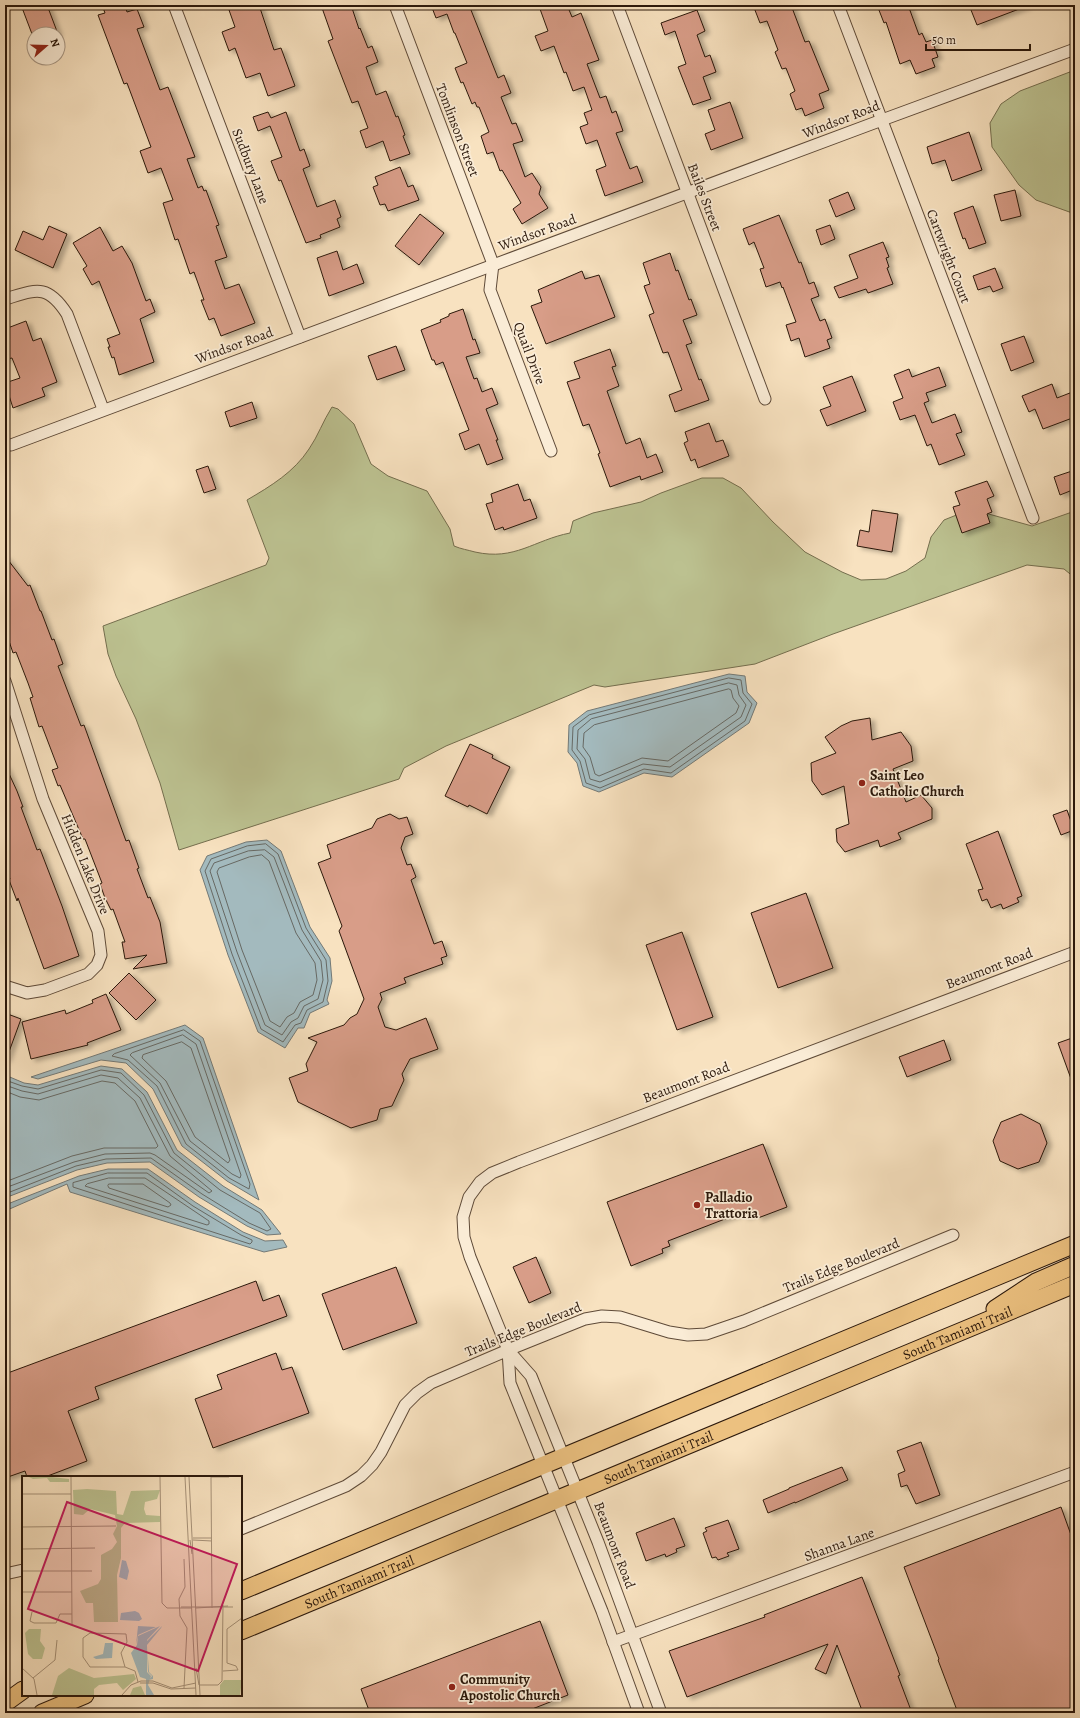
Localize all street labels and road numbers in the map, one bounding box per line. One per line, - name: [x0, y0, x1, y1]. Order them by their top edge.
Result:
- street label: Tomlinson Street: [431, 81, 484, 180]
- street label: Windsor Road: [799, 96, 883, 143]
- street label: Sudbury Lane: [227, 126, 274, 207]
- street label: Bailes Street: [683, 160, 726, 234]
- street label: Cartwright Court: [922, 206, 975, 306]
- street label: Windsor Road: [495, 209, 579, 256]
- street label: Quail Drive: [509, 319, 550, 387]
- street label: Windsor Road: [192, 322, 276, 369]
- street label: Hidden Lake Drive: [57, 811, 114, 917]
- street label: Beaumont Road: [943, 943, 1036, 994]
- street label: Beaumont Road: [640, 1057, 733, 1108]
- street label: Trails Edge Boulevard: [780, 1233, 903, 1297]
- street label: Trails Edge Boulevard: [462, 1297, 585, 1361]
- street label: South Tamiami Trail: [900, 1302, 1016, 1365]
- street label: South Tamiami Trail: [601, 1426, 717, 1489]
- street label: Beaumont Road: [589, 1499, 640, 1592]
- street label: Shanna Lane: [801, 1523, 877, 1566]
- street label: South Tamiami Trail: [302, 1551, 418, 1614]

